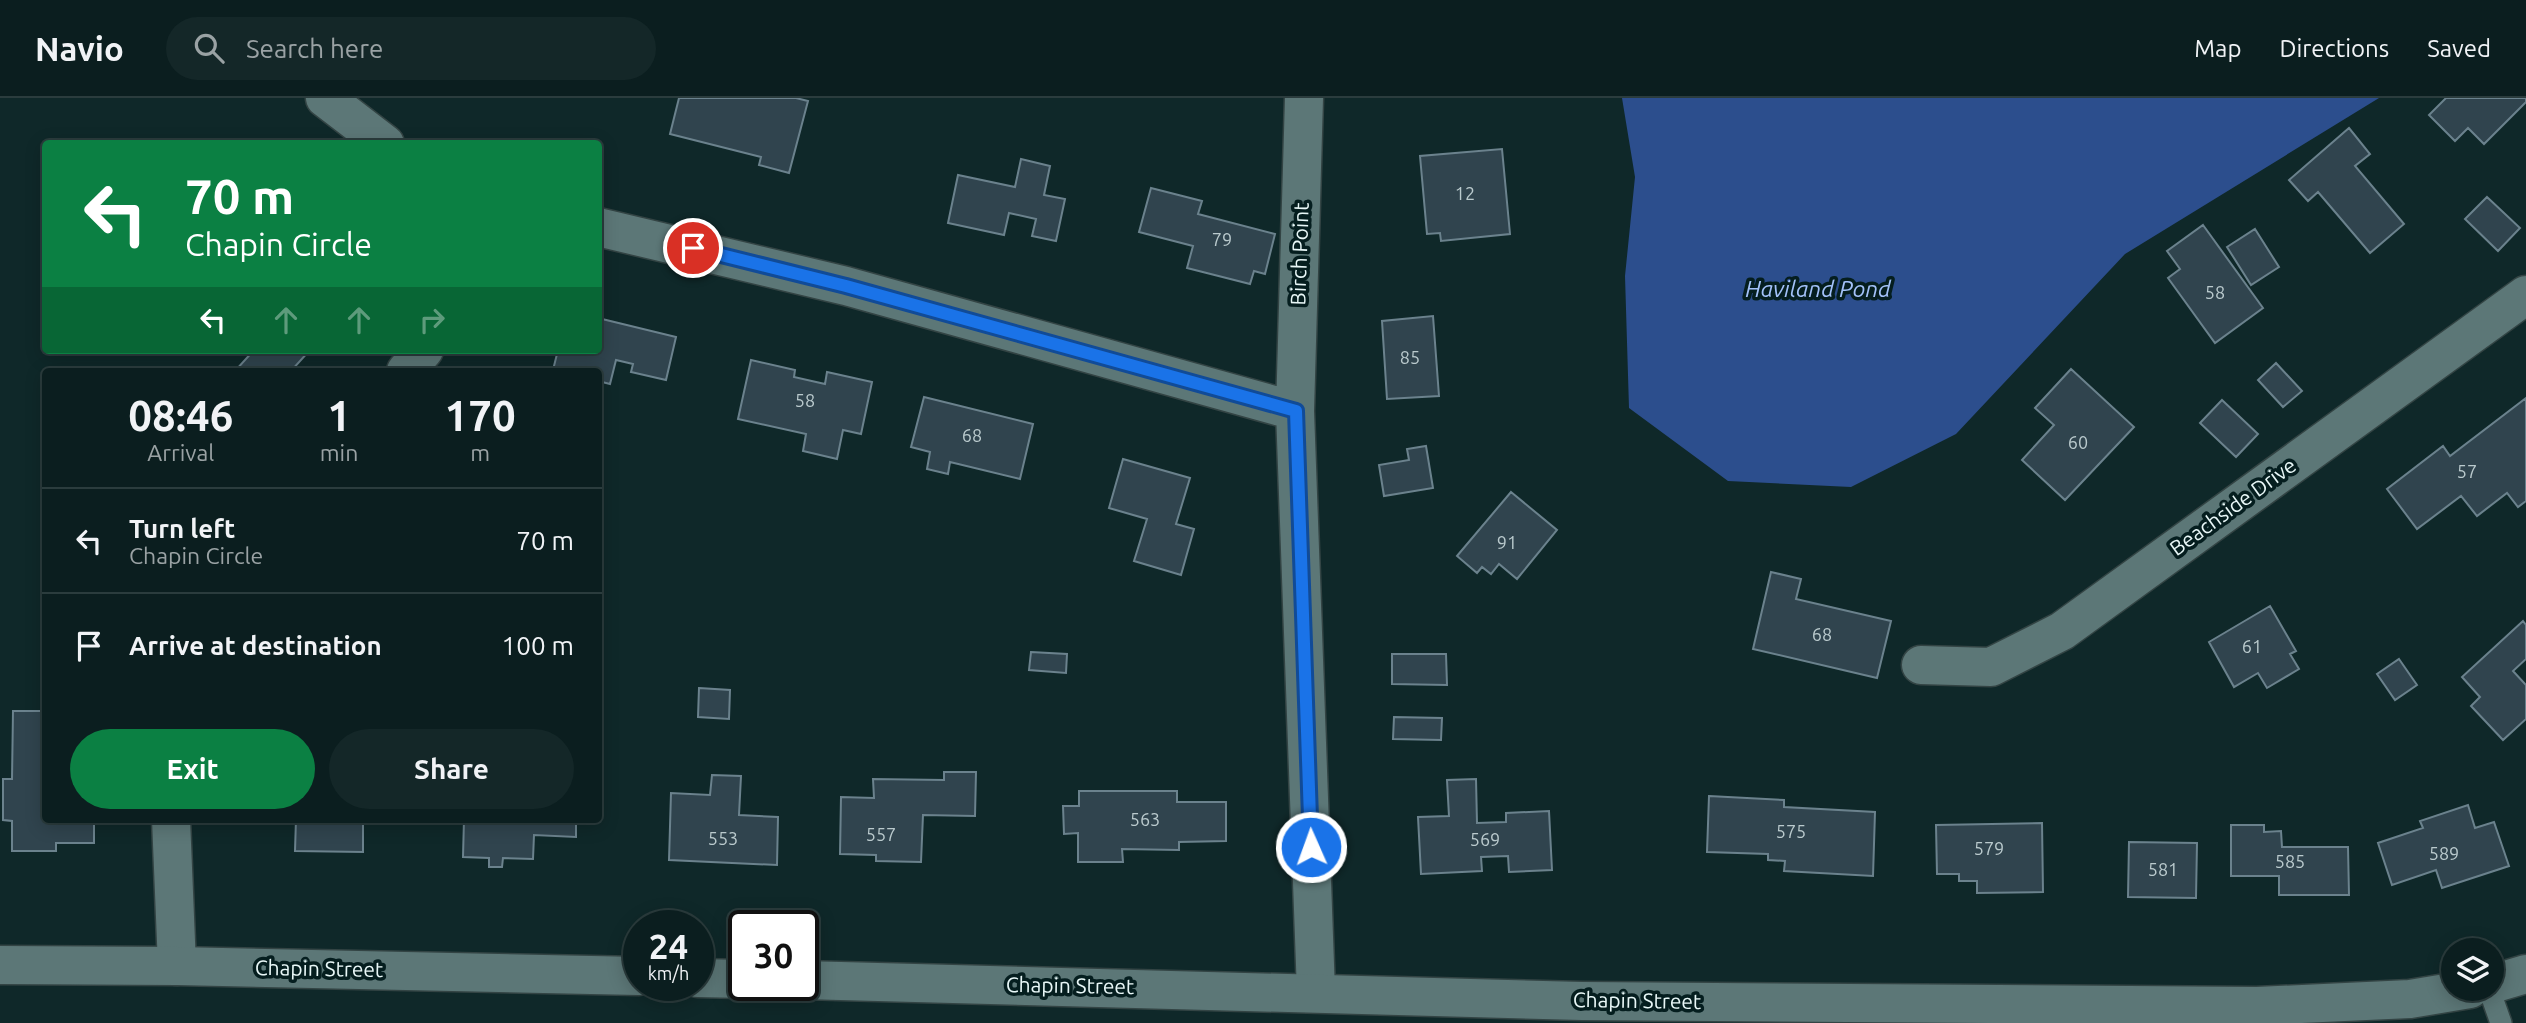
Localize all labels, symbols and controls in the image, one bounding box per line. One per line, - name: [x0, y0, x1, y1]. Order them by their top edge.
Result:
- search box: [166, 17, 656, 80]
- icon: search: [190, 29, 228, 67]
- text: Navio: [35, 30, 124, 67]
- text: Search here: [246, 34, 383, 63]
- text: Map: [2194, 35, 2241, 62]
- text: Directions: [2279, 35, 2389, 62]
- text: Saved: [2427, 35, 2491, 62]
- icon: left: [70, 168, 161, 259]
- text: 70 m: [185, 168, 294, 223]
- house number: 12: [1455, 183, 1475, 203]
- street label: Birch Point: [1285, 202, 1313, 306]
- pin: [663, 218, 723, 278]
- text: Chapin Circle: [185, 226, 372, 262]
- icon: arrive: [674, 229, 712, 267]
- house number: 79: [1212, 229, 1232, 249]
- water label: Haviland Pond: [1745, 276, 1892, 301]
- house number: 58: [2205, 282, 2225, 302]
- icon: left: [194, 301, 232, 339]
- icon: ahead: [267, 301, 305, 339]
- icon: ahead: [340, 301, 378, 339]
- icon: right: [413, 301, 451, 339]
- house number: 85: [1400, 347, 1420, 367]
- house number: 58: [795, 390, 815, 410]
- text: 08:46: [128, 392, 233, 439]
- text: 1: [327, 392, 351, 439]
- text: 170: [445, 392, 516, 439]
- house number: 68: [962, 425, 982, 445]
- house number: 60: [2068, 432, 2088, 452]
- text: Arrival: [147, 440, 214, 465]
- text: min: [320, 440, 358, 465]
- text: m: [470, 440, 490, 465]
- street label: Beachside Drive: [2165, 452, 2300, 560]
- house number: 57: [2457, 461, 2477, 481]
- text: Turn left: [129, 514, 235, 543]
- icon: left: [70, 522, 108, 560]
- text: 70 m: [516, 526, 574, 555]
- house number: 91: [1497, 532, 1517, 552]
- text: Chapin Circle: [129, 543, 263, 568]
- house number: 68: [1812, 624, 1832, 644]
- icon: arrive: [70, 627, 108, 665]
- text: Arrive at destination: [129, 631, 382, 660]
- text: 100 m: [502, 631, 574, 660]
- house number: 61: [2242, 636, 2262, 656]
- button: Exit: [70, 729, 315, 809]
- button: Share: [329, 729, 574, 809]
- house number: 563: [1130, 809, 1160, 829]
- position arrow: [1274, 810, 1348, 884]
- house number: 575: [1776, 821, 1806, 841]
- house number: 557: [866, 824, 896, 844]
- house number: 553: [708, 828, 738, 848]
- house number: 569: [1470, 829, 1500, 849]
- house number: 579: [1974, 838, 2004, 858]
- house number: 589: [2429, 843, 2459, 863]
- house number: 585: [2275, 851, 2305, 871]
- house number: 581: [2148, 859, 2178, 879]
- speed limit sign: 30: [728, 910, 819, 1001]
- text: 24: [649, 926, 688, 966]
- map controls: [2441, 938, 2504, 1001]
- button: layers: [2441, 938, 2504, 1001]
- street label: Chapin Street: [255, 955, 383, 981]
- text: km/h: [648, 963, 689, 983]
- street label: Chapin Street: [1006, 972, 1134, 998]
- street label: Chapin Street: [1573, 987, 1701, 1013]

